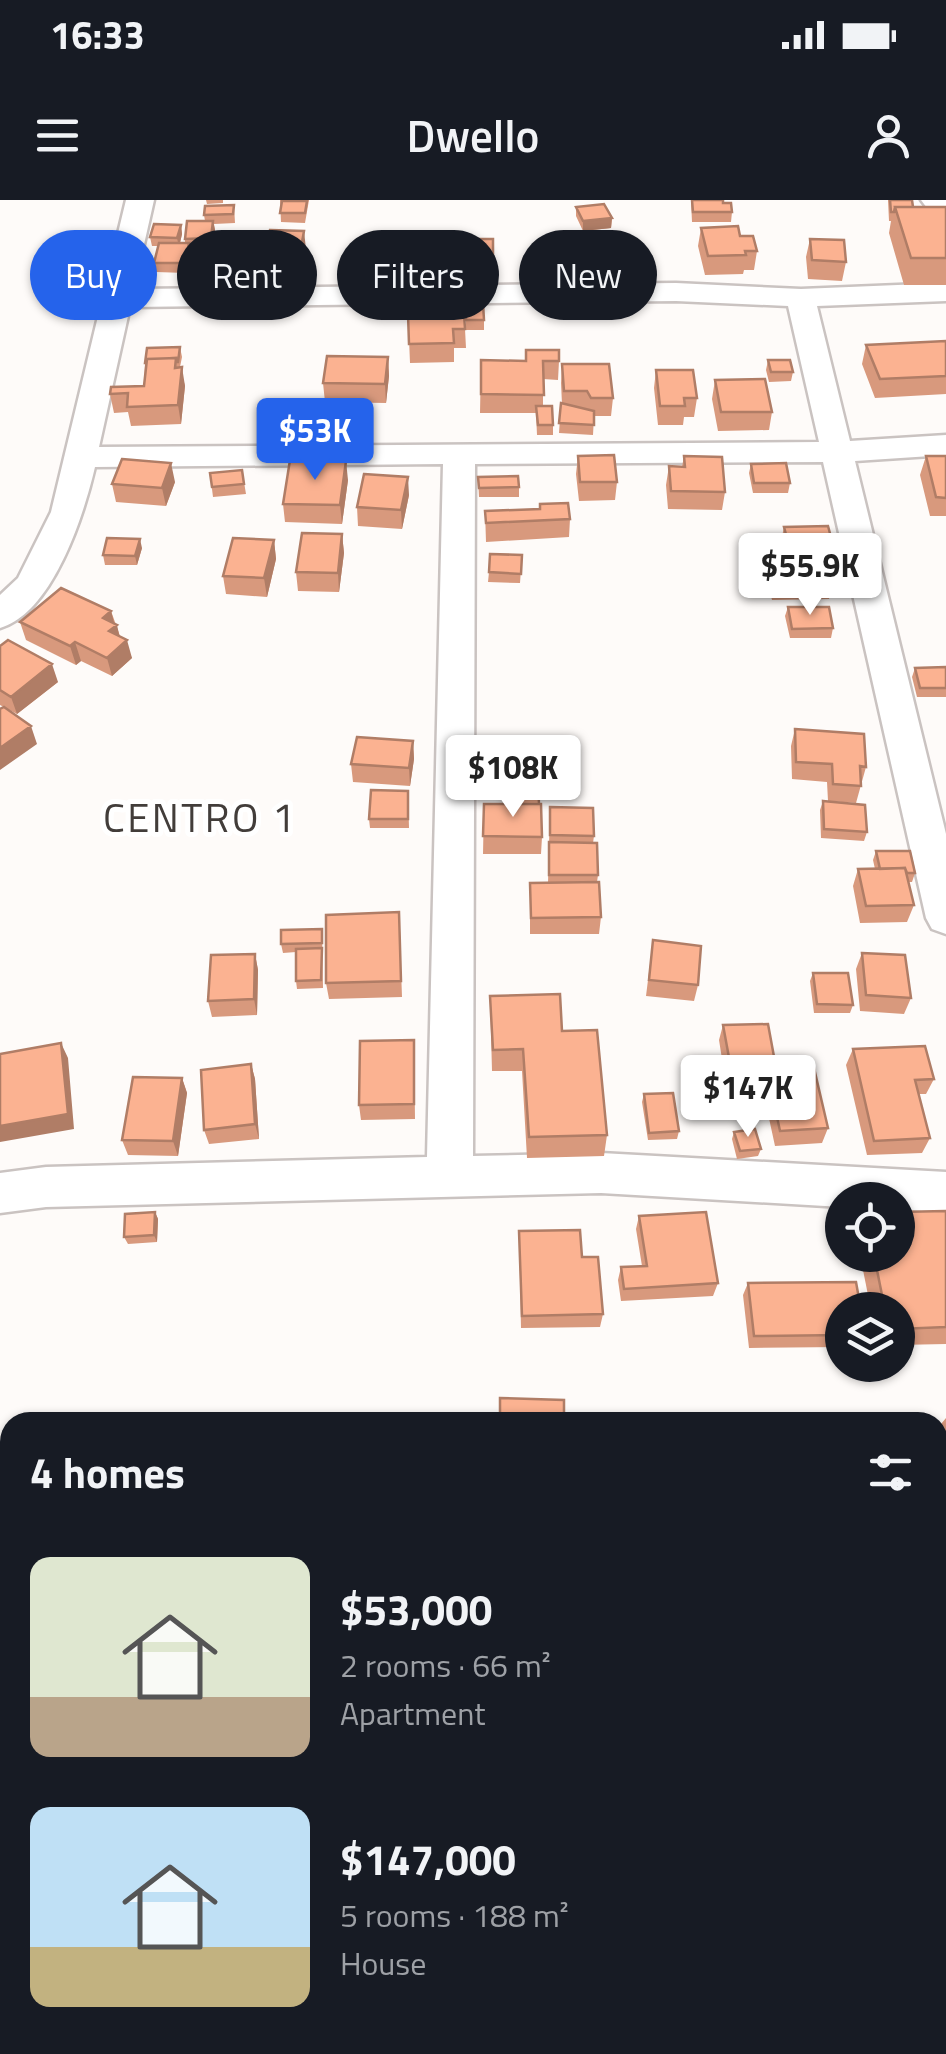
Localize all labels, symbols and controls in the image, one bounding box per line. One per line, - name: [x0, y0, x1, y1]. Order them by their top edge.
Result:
- text: 16:33: [50, 6, 145, 64]
- text: Dwello: [407, 101, 539, 169]
- icon: menu: [30, 108, 85, 163]
- icon: person: [861, 108, 916, 163]
- chip: Buy: [30, 230, 157, 320]
- chip: Rent: [177, 230, 317, 320]
- chip: Filters: [337, 230, 499, 320]
- chip: New: [519, 230, 657, 320]
- pin: $53K: [256, 398, 374, 483]
- text: $53K: [279, 406, 351, 454]
- pin: $55.9K: [729, 533, 891, 618]
- text: $55.9K: [761, 541, 859, 589]
- pin: $108K: [443, 735, 583, 820]
- text: $108K: [468, 743, 558, 791]
- district label: CENTRO 1: [103, 787, 297, 848]
- pin: $147K: [678, 1055, 818, 1140]
- text: $147K: [703, 1063, 793, 1111]
- map controls: [825, 1182, 915, 1382]
- button: locate: [825, 1182, 915, 1272]
- button: layers: [825, 1292, 915, 1382]
- text: 4 homes: [30, 1440, 185, 1504]
- icon: filters: [863, 1445, 918, 1500]
- text: $53,000: [340, 1577, 492, 1641]
- icon: home: [110, 1597, 230, 1717]
- text: 2 rooms · 66 m²: [340, 1641, 551, 1689]
- text: Apartment: [340, 1689, 486, 1737]
- text: $147,000: [340, 1827, 516, 1891]
- icon: home: [110, 1847, 230, 1967]
- text: 5 rooms · 188 m²: [340, 1891, 569, 1939]
- text: House: [340, 1939, 426, 1987]

